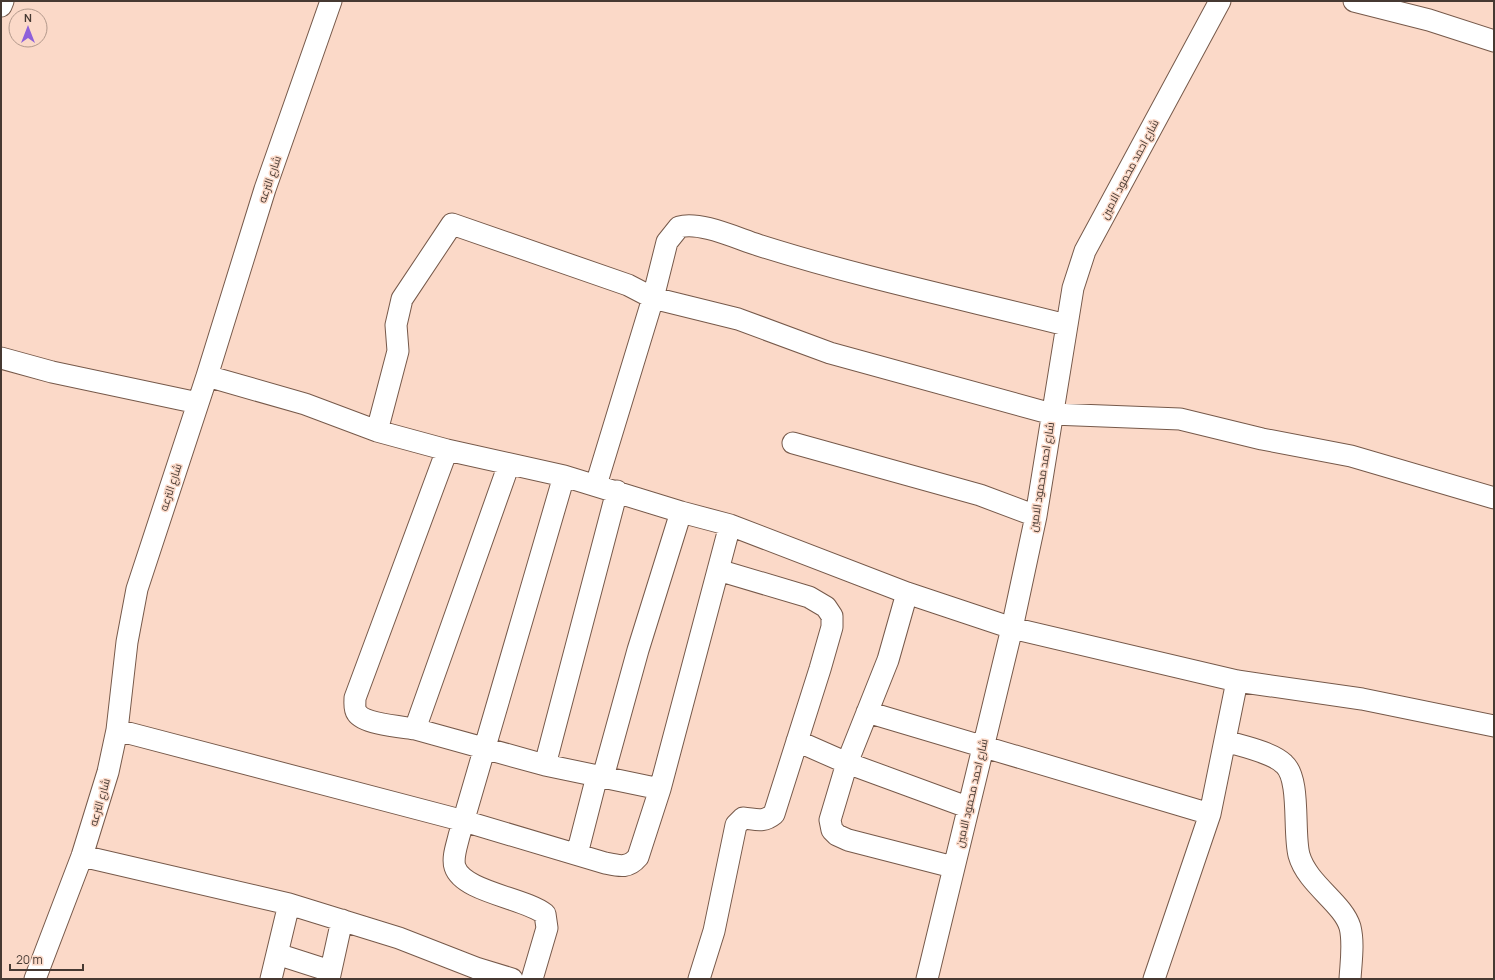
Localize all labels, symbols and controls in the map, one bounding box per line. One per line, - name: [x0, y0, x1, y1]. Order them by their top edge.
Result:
- north arrow: [8, 8, 48, 48]
- text: N: [24, 10, 32, 25]
- street label: شارع احمد محمود الامين: [1096, 116, 1163, 222]
- street label: شارع الترعه: [254, 153, 285, 205]
- street label: شارع احمد محمود الامين: [1025, 421, 1058, 533]
- street label: شارع الترعه: [155, 461, 186, 513]
- street label: شارع احمد محمود الامين: [951, 737, 992, 849]
- street label: شارع الترعه: [85, 776, 114, 828]
- scale bar: [10, 946, 83, 972]
- text: 20 m: [16, 951, 43, 968]

